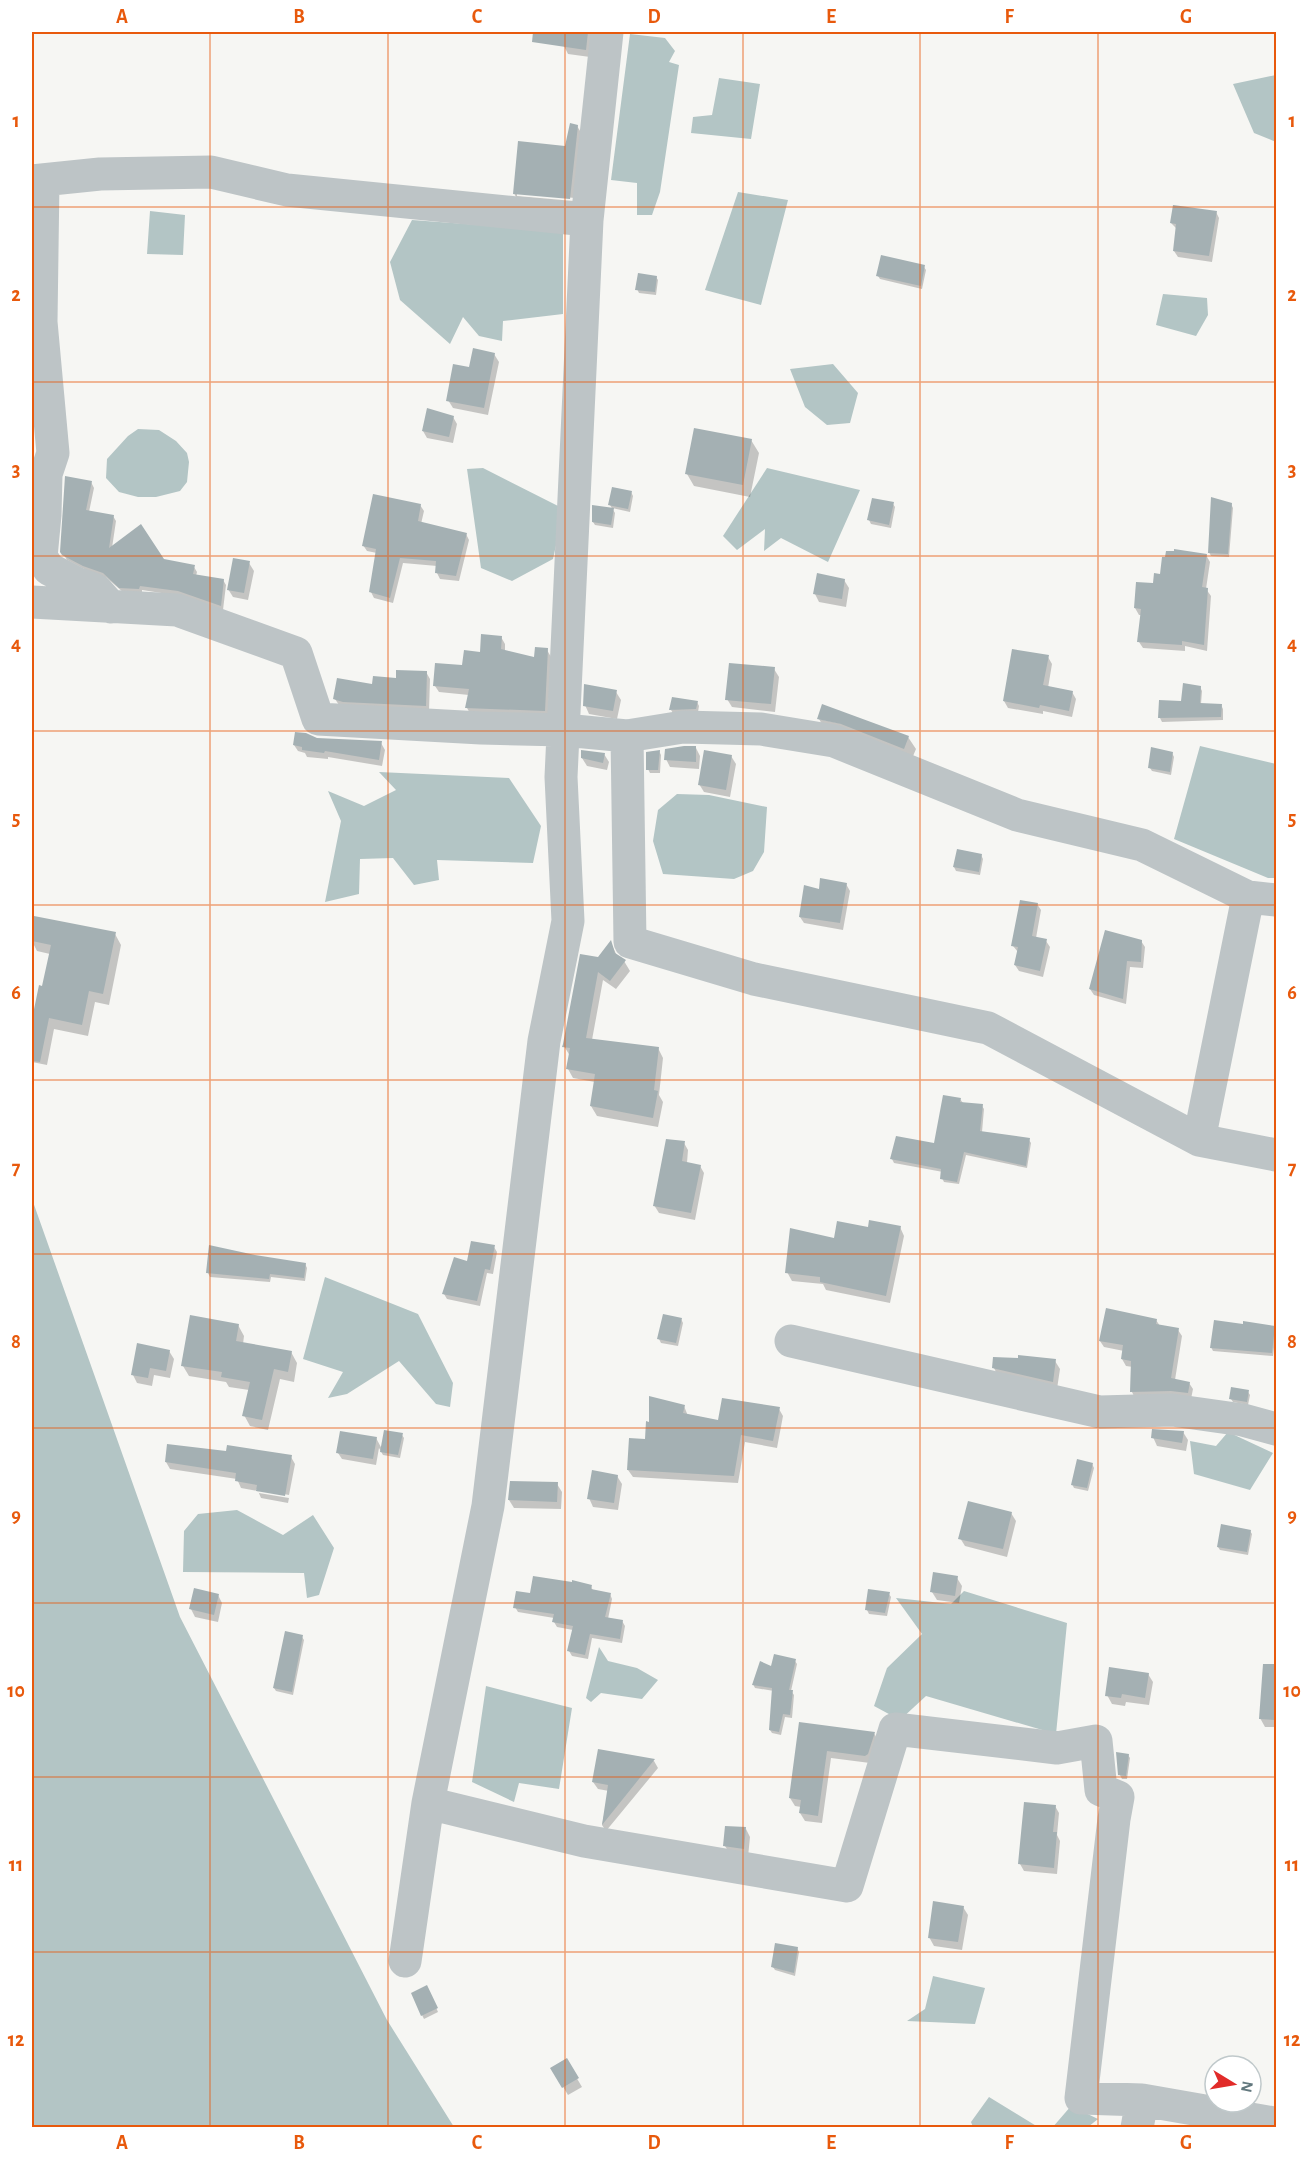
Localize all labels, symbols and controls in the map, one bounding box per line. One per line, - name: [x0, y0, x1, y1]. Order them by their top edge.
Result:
- text: A: [116, 7, 128, 27]
- text: B: [293, 7, 305, 27]
- text: C: [472, 7, 483, 27]
- text: D: [647, 7, 661, 27]
- text: E: [826, 7, 836, 27]
- text: F: [1004, 7, 1014, 27]
- text: G: [1180, 7, 1192, 27]
- text: 1: [12, 111, 20, 131]
- text: 1: [1288, 111, 1296, 131]
- text: 2: [11, 285, 21, 305]
- text: 2: [1287, 285, 1297, 305]
- text: 3: [12, 460, 20, 480]
- text: 3: [1288, 460, 1296, 480]
- text: 4: [11, 634, 21, 654]
- text: 4: [1287, 634, 1297, 654]
- text: 5: [12, 809, 20, 829]
- text: 5: [1288, 809, 1296, 829]
- text: 6: [11, 983, 21, 1003]
- text: 6: [1287, 983, 1297, 1003]
- text: 7: [12, 1158, 21, 1178]
- text: 7: [1288, 1158, 1297, 1178]
- text: 8: [11, 1332, 21, 1352]
- text: 8: [1287, 1332, 1297, 1352]
- text: 9: [11, 1506, 21, 1526]
- text: 9: [1287, 1506, 1297, 1526]
- text: 10: [7, 1681, 25, 1701]
- text: 10: [1283, 1681, 1301, 1701]
- text: 11: [9, 1855, 23, 1875]
- text: 11: [1285, 1855, 1299, 1875]
- text: 12: [8, 2030, 24, 2050]
- text: 12: [1284, 2030, 1300, 2050]
- north arrow: [1203, 2054, 1263, 2114]
- text: N: [1238, 2080, 1256, 2094]
- text: A: [116, 2133, 128, 2153]
- text: B: [293, 2133, 305, 2153]
- text: C: [472, 2133, 483, 2153]
- text: D: [647, 2133, 661, 2153]
- text: E: [826, 2133, 836, 2153]
- text: F: [1004, 2133, 1014, 2153]
- text: G: [1180, 2133, 1192, 2153]

